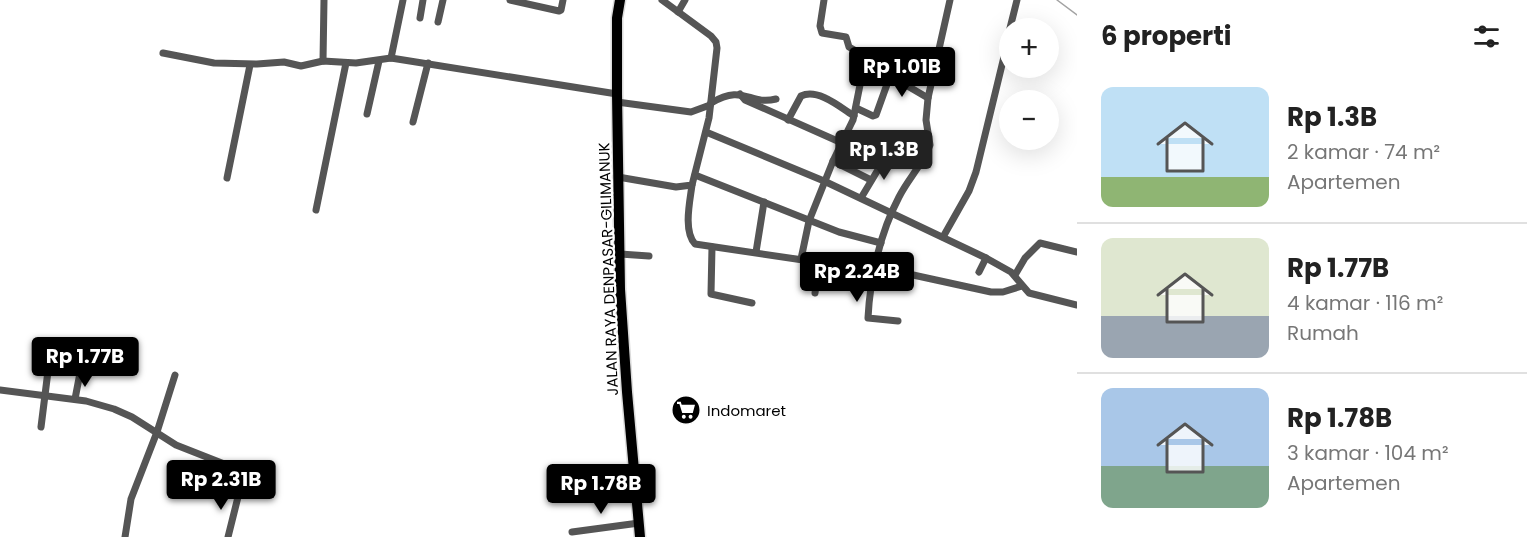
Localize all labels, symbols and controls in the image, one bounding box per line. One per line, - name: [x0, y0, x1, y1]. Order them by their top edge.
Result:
- map controls: [999, 18, 1059, 150]
- button: +: [999, 18, 1059, 78]
- text: 6 properti: [1101, 18, 1231, 54]
- icon: filters: [1470, 20, 1503, 53]
- pin: Rp 1.01B: [840, 47, 964, 98]
- text: Rp 1.01B: [863, 52, 941, 80]
- button: −: [999, 90, 1059, 150]
- text: Rp 1.3B: [1287, 99, 1377, 135]
- icon: home: [1149, 111, 1221, 183]
- pin: Rp 1.3B: [829, 130, 939, 181]
- text: Rp 1.3B: [849, 135, 919, 163]
- text: 2 kamar · 74 m²: [1287, 138, 1440, 166]
- street label: JALAN RAYA DENPASAR-GILIMANUK: [593, 142, 623, 396]
- text: Apartemen: [1287, 168, 1400, 196]
- text: Rp 1.77B: [1287, 250, 1389, 286]
- pin: Rp 2.24B: [795, 252, 919, 303]
- text: Rp 2.24B: [814, 257, 900, 285]
- icon: home: [1149, 262, 1221, 334]
- text: 4 kamar · 116 m²: [1287, 289, 1443, 317]
- text: Rumah: [1287, 319, 1359, 347]
- pin: Rp 1.77B: [23, 337, 147, 388]
- text: Rp 1.77B: [46, 342, 124, 370]
- supermarket icon: Indomaret: [670, 394, 702, 426]
- place label: Indomaret: [707, 400, 786, 421]
- text: Rp 1.78B: [1287, 400, 1392, 436]
- icon: home: [1149, 412, 1221, 484]
- text: 3 kamar · 104 m²: [1287, 439, 1449, 467]
- pin: Rp 2.31B: [159, 460, 283, 511]
- pin: Rp 1.78B: [539, 464, 663, 515]
- text: Rp 2.31B: [181, 465, 261, 493]
- text: Rp 1.78B: [561, 469, 641, 497]
- text: Apartemen: [1287, 469, 1400, 497]

